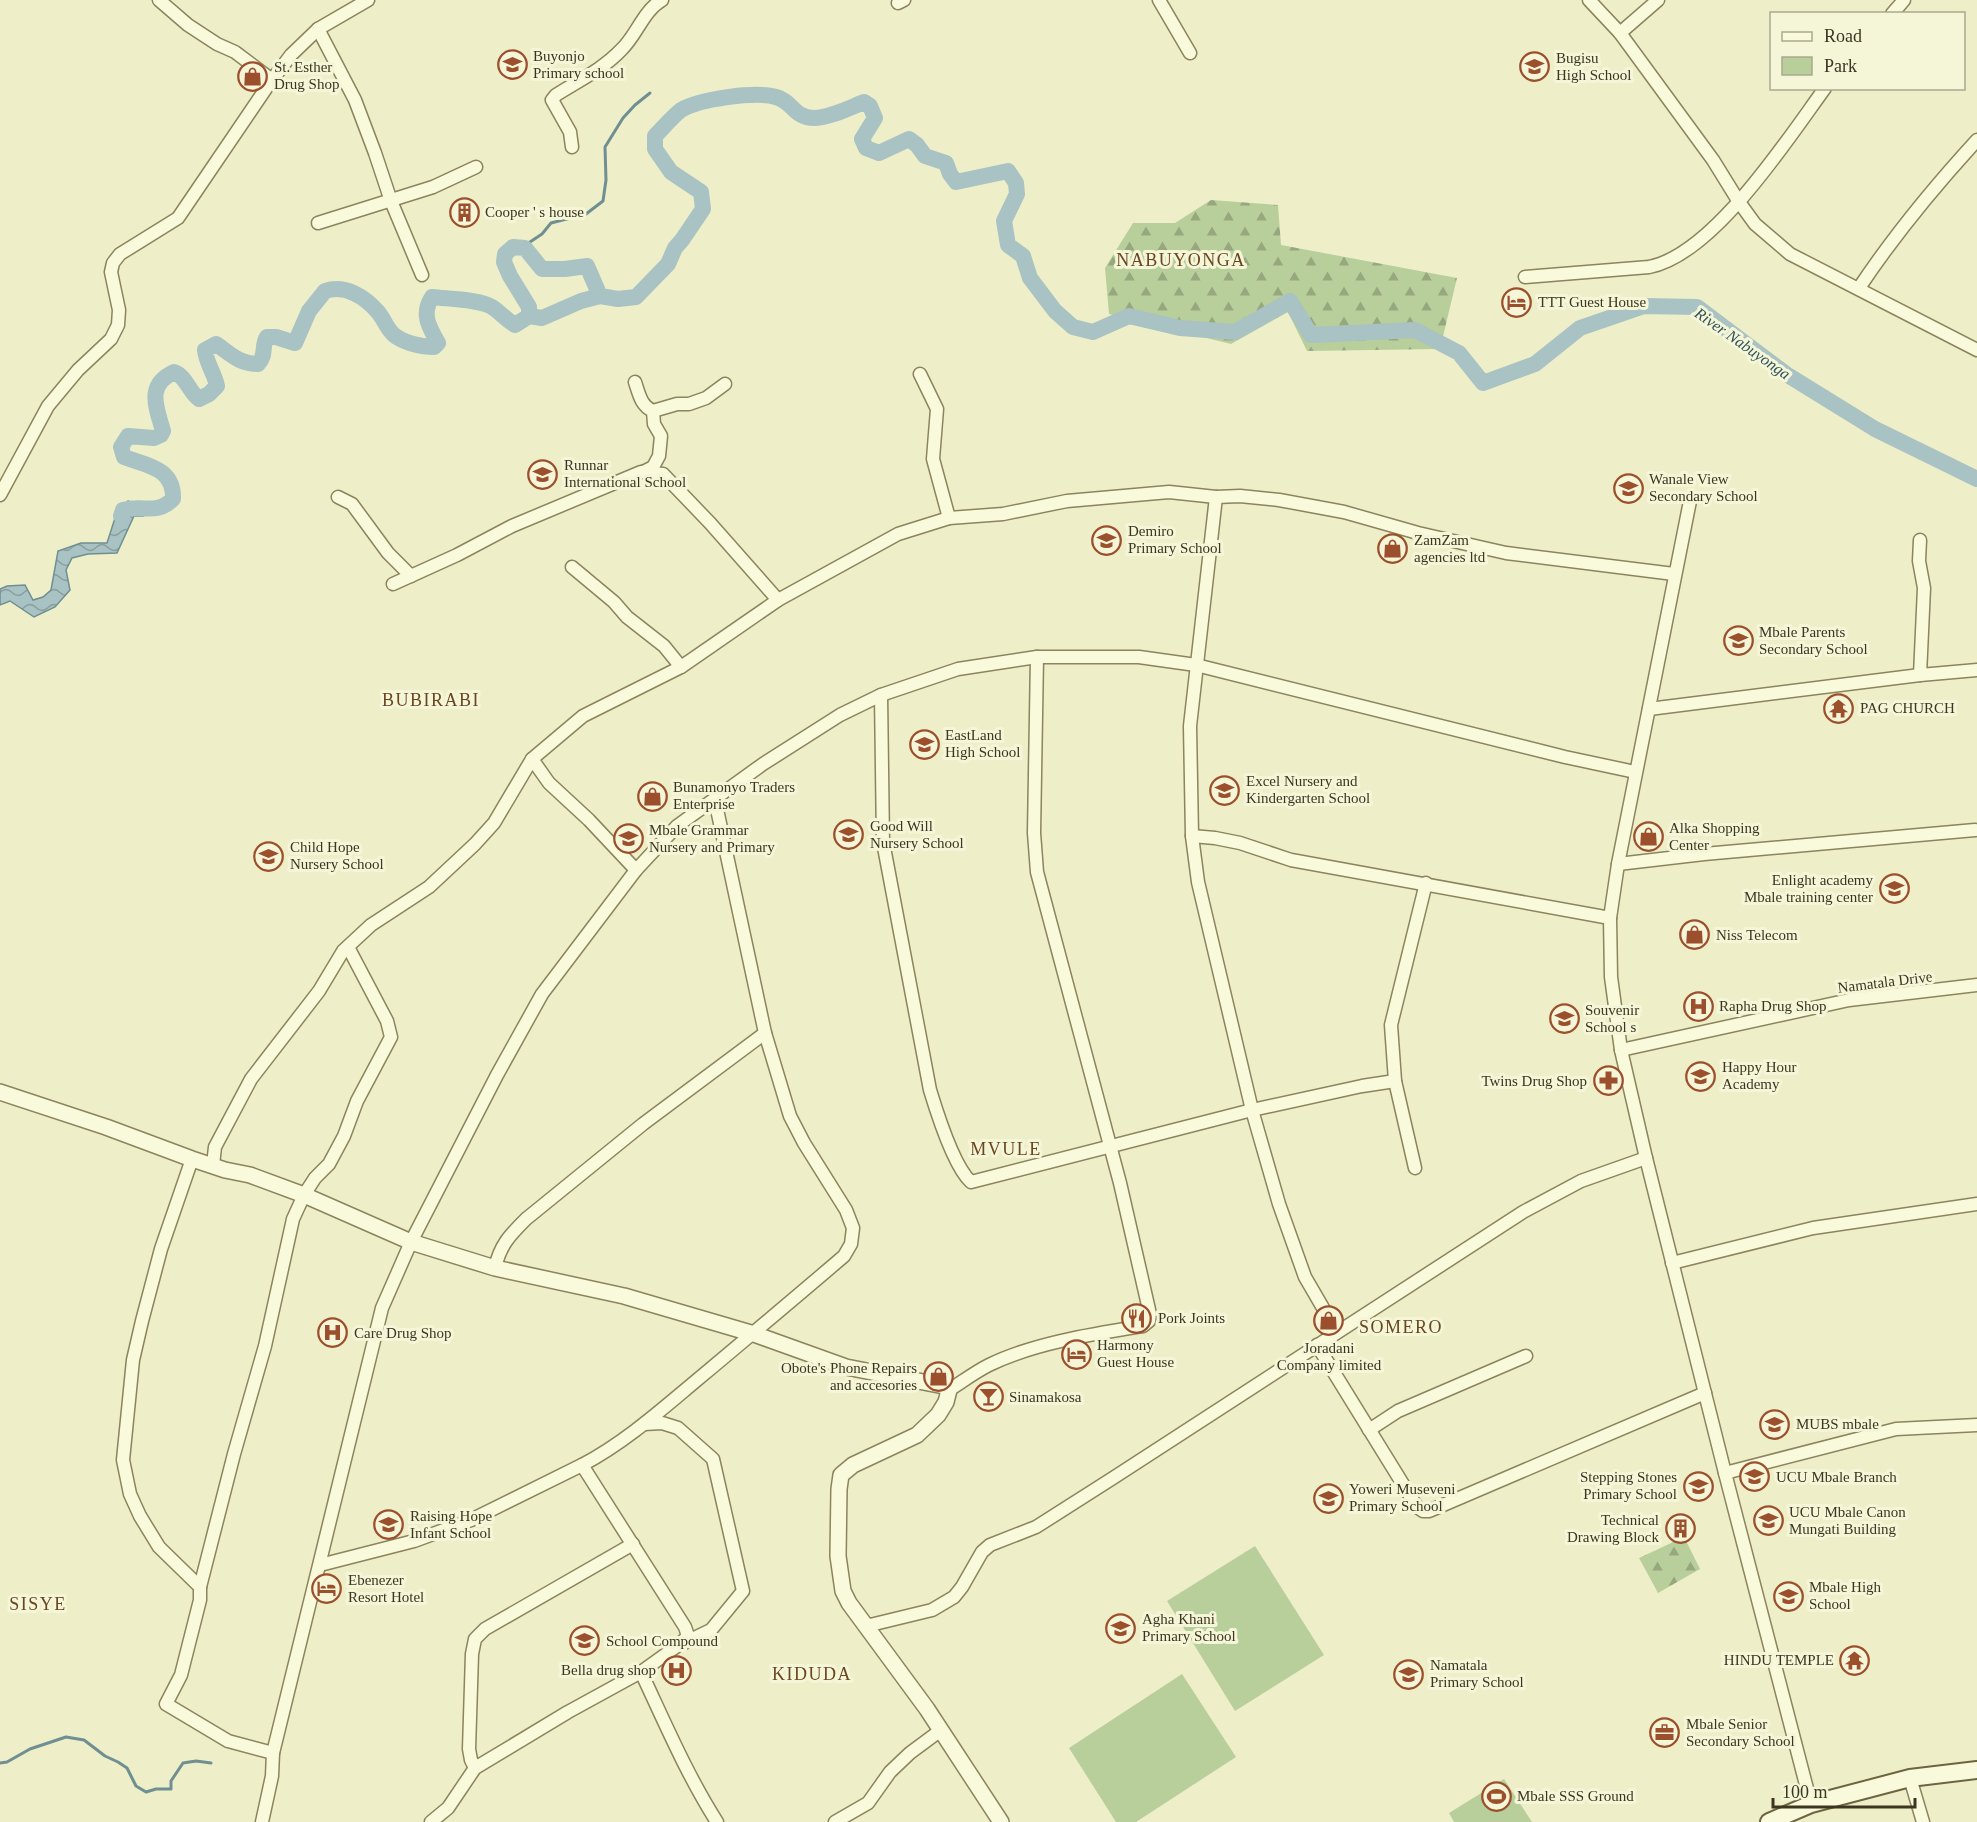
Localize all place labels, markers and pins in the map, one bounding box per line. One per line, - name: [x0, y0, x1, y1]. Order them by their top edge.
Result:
- place label: Buyonjo Primary school: [533, 48, 624, 81]
- school or university icon: Buyonjo Primary school: [496, 49, 528, 81]
- place label: Bugisu High School: [1556, 50, 1631, 83]
- school or university icon: Bugisu High School: [1519, 51, 1551, 83]
- place label: St. Esther Drug Shop: [274, 59, 339, 92]
- shop icon: St. Esther Drug Shop: [237, 60, 269, 92]
- building icon: Cooper ' s house: [448, 196, 480, 228]
- place label: Cooper ' s house: [485, 204, 584, 220]
- hotel icon: TTT Guest House: [1501, 286, 1533, 318]
- place label: TTT Guest House: [1538, 294, 1646, 310]
- place label: Runnar International School: [564, 457, 686, 490]
- school or university icon: Runnar International School: [527, 458, 559, 490]
- place label: Wanale View Secondary School: [1649, 471, 1758, 504]
- school or university icon: Wanale View Secondary School: [1612, 472, 1644, 504]
- place label: Demiro Primary School: [1128, 523, 1222, 556]
- school or university icon: Demiro Primary School: [1091, 524, 1123, 556]
- place label: ZamZam agencies ltd: [1414, 532, 1486, 565]
- shop icon: ZamZam agencies ltd: [1377, 533, 1409, 565]
- place label: Mbale Parents Secondary School: [1759, 624, 1868, 657]
- school or university icon: Mbale Parents Secondary School: [1722, 625, 1754, 657]
- temple icon: PAG CHURCH: [1823, 692, 1855, 724]
- place label: PAG CHURCH: [1860, 700, 1955, 716]
- place label: EastLand High School: [945, 727, 1020, 760]
- school or university icon: EastLand High School: [908, 728, 940, 760]
- place label: Excel Nursery and Kindergarten School: [1246, 773, 1370, 806]
- school or university icon: Excel Nursery and Kindergarten School: [1209, 774, 1241, 806]
- place label: Bunamonyo Traders Enterprise: [673, 779, 795, 812]
- shop icon: Bunamonyo Traders Enterprise: [636, 780, 668, 812]
- place label: Good Will Nursery School: [870, 818, 964, 851]
- school or university icon: Good Will Nursery School: [833, 819, 865, 851]
- place label: Alka Shopping Center: [1669, 820, 1760, 853]
- shop icon: Alka Shopping Center: [1632, 821, 1664, 853]
- place label: Mbale Grammar Nursery and Primary: [649, 822, 775, 855]
- school or university icon: Mbale Grammar Nursery and Primary: [612, 823, 644, 855]
- place label: Child Hope Nursery School: [290, 839, 384, 872]
- school or university icon: Child Hope Nursery School: [253, 840, 285, 872]
- place label: Enlight academy Mbale training center: [1744, 872, 1873, 905]
- school or university icon: Enlight academy Mbale training center: [1878, 873, 1910, 905]
- shop icon: Niss Telecom: [1679, 919, 1711, 951]
- place label: Niss Telecom: [1716, 927, 1798, 943]
- hospital icon: Rapha Drug Shop: [1682, 990, 1714, 1022]
- place label: Rapha Drug Shop: [1719, 998, 1827, 1014]
- place label: Souvenir School s: [1585, 1002, 1639, 1035]
- school or university icon: Souvenir School s: [1548, 1003, 1580, 1035]
- place label: Happy Hour Academy: [1722, 1059, 1797, 1092]
- school or university icon: Happy Hour Academy: [1685, 1060, 1717, 1092]
- pharmacy icon: Twins Drug Shop: [1592, 1065, 1624, 1097]
- place label: Twins Drug Shop: [1481, 1073, 1587, 1089]
- restaurant icon: Pork Joints: [1121, 1302, 1153, 1334]
- shop icon: Joradani Company limited: [1313, 1305, 1345, 1337]
- place label: Pork Joints: [1158, 1310, 1225, 1326]
- hospital icon: Care Drug Shop: [317, 1317, 349, 1349]
- place label: Care Drug Shop: [354, 1325, 452, 1341]
- place label: Harmony Guest House: [1097, 1337, 1174, 1370]
- hotel icon: Harmony Guest House: [1060, 1338, 1092, 1370]
- place label: Joradani Company limited: [1277, 1340, 1382, 1373]
- place label: Obote's Phone Repairs and accesories: [781, 1360, 917, 1393]
- shop icon: Obote's Phone Repairs and accesories: [922, 1361, 954, 1393]
- bar icon: Sinamakosa: [972, 1381, 1004, 1413]
- place label: Sinamakosa: [1009, 1389, 1082, 1405]
- school or university icon: MUBS mbale: [1759, 1408, 1791, 1440]
- place label: MUBS mbale: [1796, 1416, 1879, 1432]
- school or university icon: UCU Mbale Branch: [1739, 1461, 1771, 1493]
- place label: Stepping Stones Primary School: [1580, 1469, 1677, 1502]
- place label: UCU Mbale Branch: [1776, 1469, 1897, 1485]
- school or university icon: Stepping Stones Primary School: [1682, 1470, 1714, 1502]
- place label: Yoweri Museveni Primary School: [1349, 1481, 1455, 1514]
- school or university icon: Yoweri Museveni Primary School: [1312, 1482, 1344, 1514]
- place label: UCU Mbale Canon Mungati Building: [1789, 1504, 1906, 1537]
- school or university icon: UCU Mbale Canon Mungati Building: [1752, 1505, 1784, 1537]
- place label: Raising Hope Infant School: [410, 1508, 492, 1541]
- school or university icon: Raising Hope Infant School: [373, 1509, 405, 1541]
- place label: Technical Drawing Block: [1567, 1512, 1659, 1545]
- building icon: Technical Drawing Block: [1664, 1513, 1696, 1545]
- place label: Ebenezer Resort Hotel: [348, 1572, 424, 1605]
- hotel icon: Ebenezer Resort Hotel: [311, 1573, 343, 1605]
- place label: Mbale High School: [1809, 1579, 1882, 1612]
- school or university icon: Mbale High School: [1772, 1580, 1804, 1612]
- place label: Agha Khani Primary School: [1142, 1611, 1236, 1644]
- school or university icon: Agha Khani Primary School: [1105, 1612, 1137, 1644]
- school or university icon: School Compound: [569, 1625, 601, 1657]
- place label: School Compound: [606, 1633, 719, 1649]
- temple icon: HINDU TEMPLE: [1839, 1644, 1871, 1676]
- place label: HINDU TEMPLE: [1724, 1652, 1834, 1668]
- hospital icon: Bella drug shop: [661, 1654, 693, 1686]
- place label: Namatala Primary School: [1430, 1657, 1524, 1690]
- school or university icon: Namatala Primary School: [1393, 1658, 1425, 1690]
- place label: Bella drug shop: [561, 1662, 656, 1678]
- place label: Mbale Senior Secondary School: [1686, 1716, 1795, 1749]
- office icon: Mbale Senior Secondary School: [1649, 1717, 1681, 1749]
- sports icon: Mbale SSS Ground: [1480, 1780, 1512, 1812]
- place label: Mbale SSS Ground: [1517, 1788, 1634, 1804]

